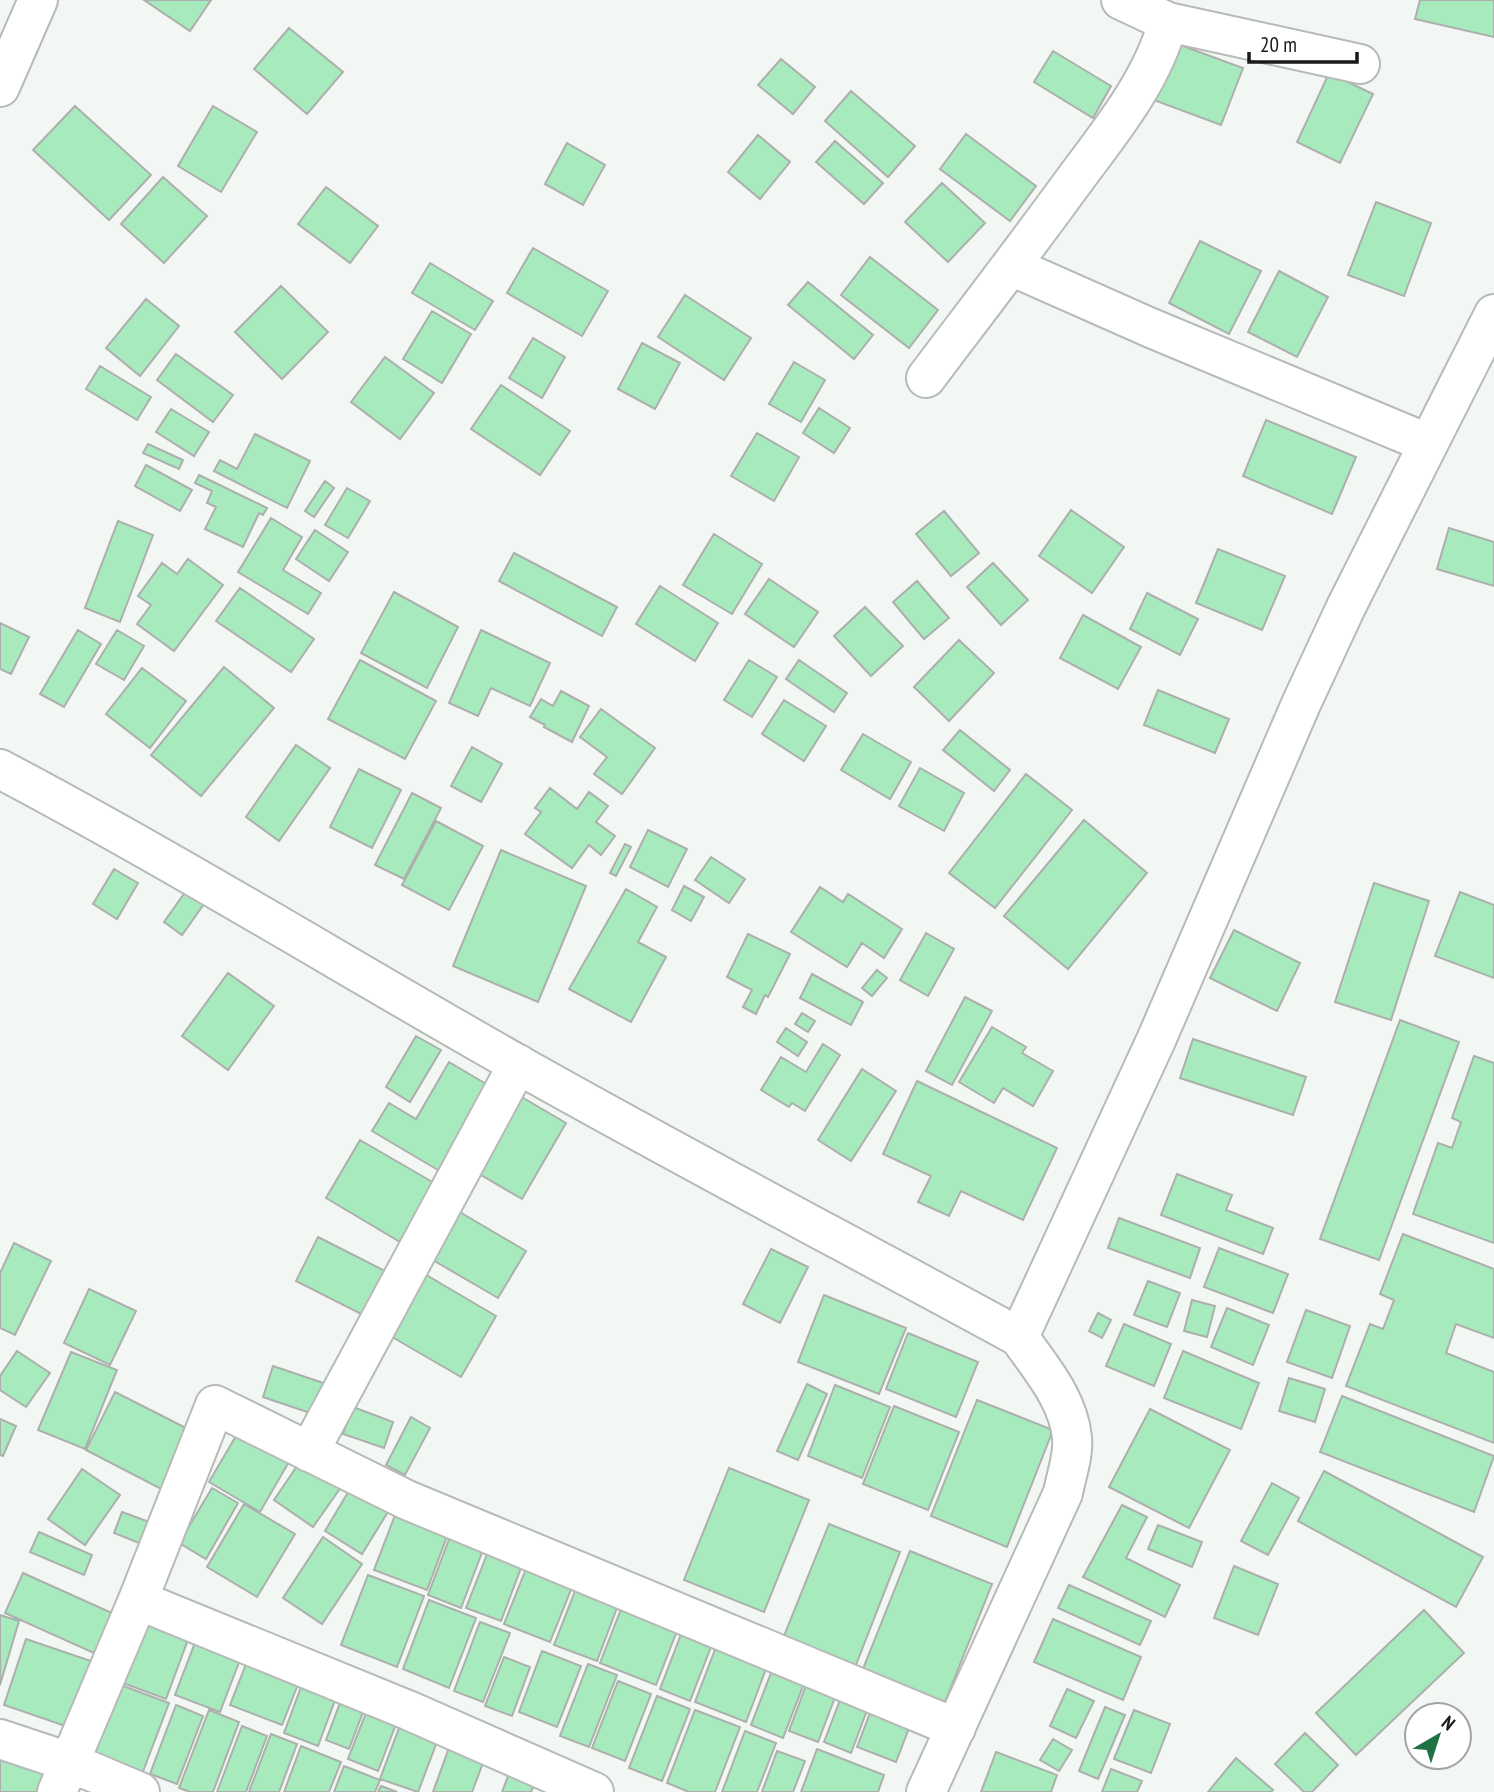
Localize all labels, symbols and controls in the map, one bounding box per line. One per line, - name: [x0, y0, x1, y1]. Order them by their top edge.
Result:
- scale bar: [1249, 21, 1358, 65]
- text: 20 m: [1260, 31, 1297, 58]
- north arrow: [1403, 1701, 1473, 1771]
- text: N: [1437, 1710, 1460, 1735]

